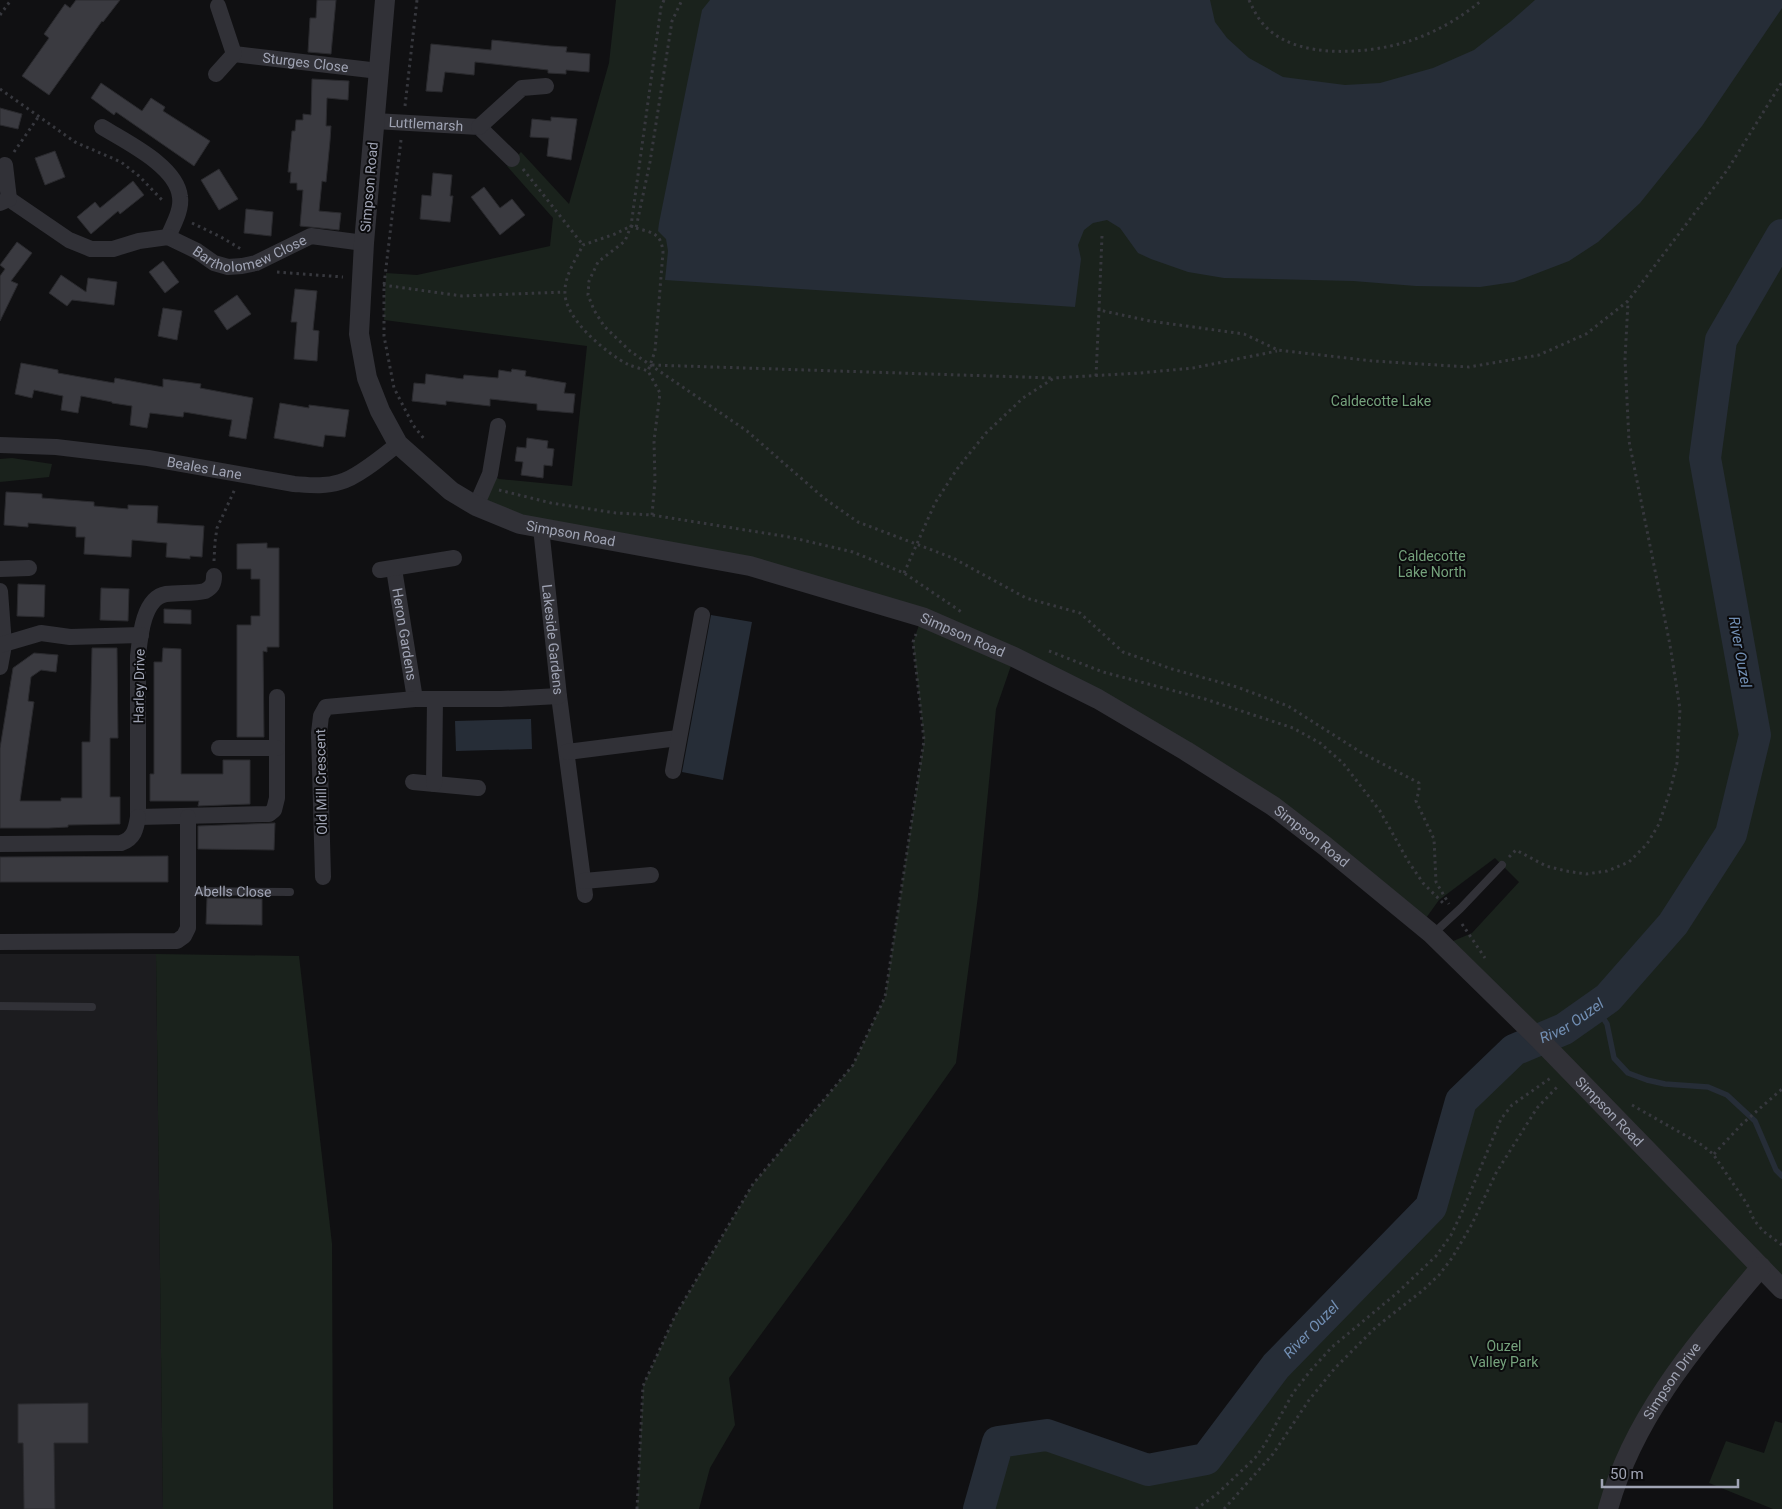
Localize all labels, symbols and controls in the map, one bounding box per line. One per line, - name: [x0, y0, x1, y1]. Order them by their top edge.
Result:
- street label: Sturges Close: [262, 49, 349, 75]
- street label: Luttlemarsh: [388, 114, 464, 134]
- street label: Simpson Road: [357, 141, 381, 233]
- street label: Bartholomew Close: [190, 231, 309, 276]
- park label: Caldecotte Lake: [1331, 393, 1431, 409]
- street label: Beales Lane: [166, 454, 243, 483]
- street label: Simpson Road: [525, 517, 617, 549]
- park label: Caldecotte Lake North: [1398, 548, 1466, 580]
- street label: Lakeside Gardens: [539, 583, 567, 695]
- street label: Heron Gardens: [389, 587, 420, 682]
- street label: Simpson Road: [918, 609, 1007, 660]
- water label: River Ouzel: [1725, 615, 1755, 690]
- street label: Harley Drive: [130, 649, 148, 723]
- street label: Old Mill Crescent: [312, 729, 330, 835]
- street label: Simpson Road: [1271, 802, 1352, 870]
- street label: Abells Close: [194, 883, 272, 900]
- water label: River Ouzel: [1537, 995, 1608, 1047]
- street label: Simpson Road: [1572, 1073, 1647, 1149]
- water label: River Ouzel: [1280, 1297, 1343, 1362]
- park label: Ouzel Valley Park: [1470, 1338, 1539, 1370]
- street label: Simpson Drive: [1640, 1339, 1704, 1422]
- scale bar: [1602, 1456, 1738, 1488]
- text: 50 m: [1610, 1465, 1644, 1483]

